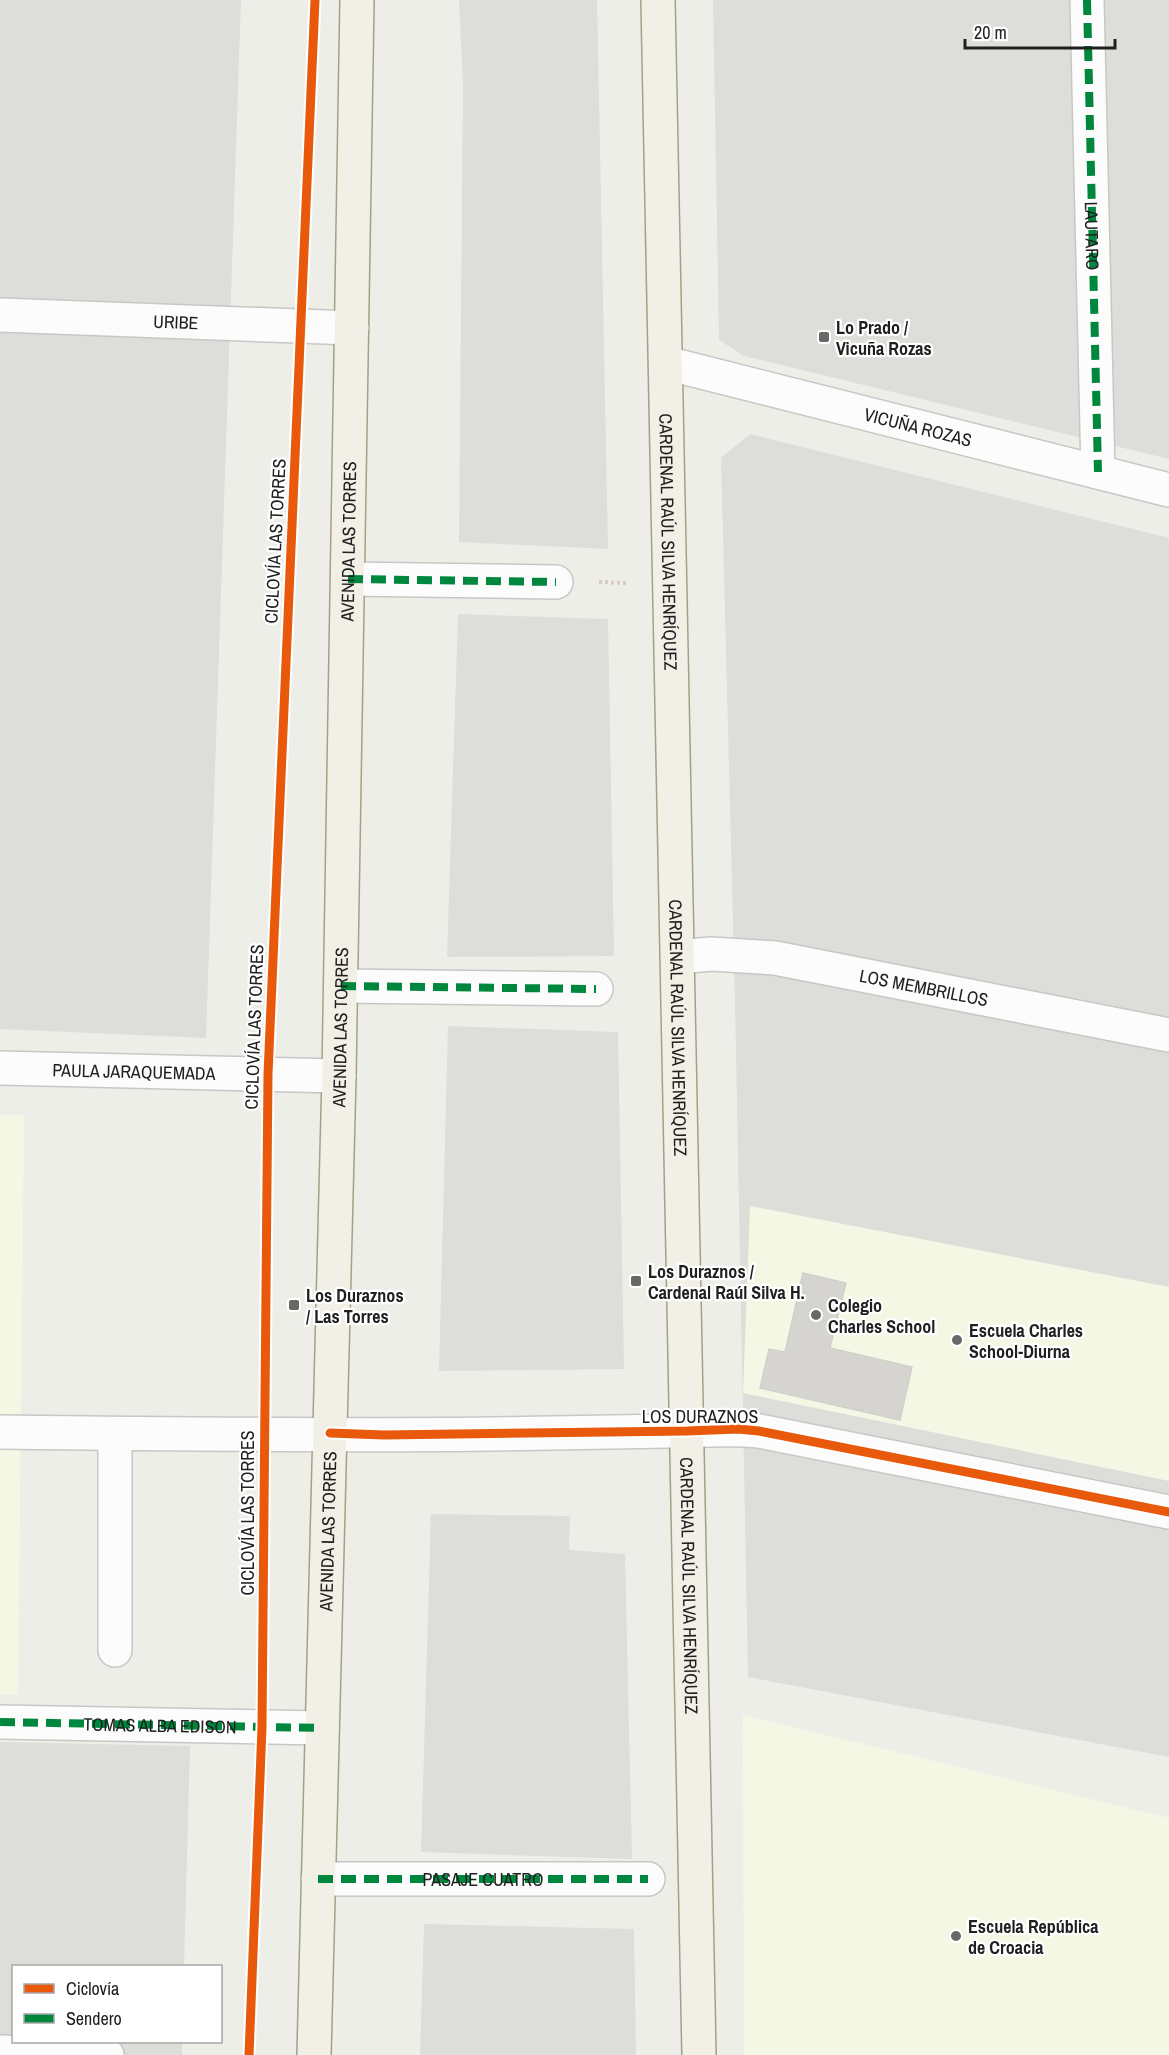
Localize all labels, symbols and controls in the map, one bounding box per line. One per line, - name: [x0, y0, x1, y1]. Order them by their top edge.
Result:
- scale bar: [965, 12, 1115, 50]
- text: 20 m: [974, 20, 1007, 45]
- street label: LAUTARO: [1079, 201, 1106, 271]
- street label: URIBE: [153, 308, 199, 335]
- place label: Lo Prado / Vicuña Rozas: [836, 315, 932, 361]
- marker: Lo Prado / Vicuña Rozas: [817, 330, 831, 344]
- street label: VICUÑA ROZAS: [862, 401, 975, 452]
- street label: CARDENAL RAÚL SILVA HENRÍQUEZ: [654, 413, 684, 671]
- street label: CICLOVÍA LAS TORRES: [258, 458, 292, 624]
- street label: AVENIDA LAS TORRES: [334, 461, 362, 623]
- street label: CARDENAL RAÚL SILVA HENRÍQUEZ: [663, 899, 694, 1156]
- street label: CICLOVÍA LAS TORRES: [239, 944, 269, 1110]
- street label: AVENIDA LAS TORRES: [326, 947, 354, 1109]
- street label: LOS MEMBRILLOS: [857, 962, 991, 1012]
- street label: PAULA JARAQUEMADA: [52, 1057, 216, 1086]
- place label: Los Duraznos / Cardenal Raúl Silva H.: [648, 1259, 805, 1305]
- marker: Los Duraznos / Cardenal Raúl Silva H.: [629, 1274, 643, 1288]
- place label: Los Duraznos / Las Torres: [306, 1283, 404, 1329]
- place label: Colegio Charles School: [828, 1293, 935, 1339]
- marker: Los Duraznos / Las Torres: [287, 1298, 301, 1312]
- marker: Colegio Charles School: [809, 1308, 823, 1322]
- place label: Escuela Charles School-Diurna: [969, 1318, 1083, 1364]
- marker: Escuela Charles School-Diurna: [950, 1333, 964, 1347]
- street label: LOS DURAZNOS: [642, 1404, 758, 1429]
- street label: CICLOVÍA LAS TORRES: [235, 1430, 260, 1596]
- street label: AVENIDA LAS TORRES: [313, 1451, 342, 1613]
- street label: CARDENAL RAÚL SILVA HENRÍQUEZ: [675, 1457, 705, 1714]
- street label: TOMAS ALBA EDISON: [83, 1711, 237, 1739]
- street label: PASAJE CUATRO: [423, 1867, 543, 1892]
- place label: Escuela República de Croacia: [968, 1914, 1099, 1960]
- marker: Escuela República de Croacia: [949, 1929, 963, 1943]
- legend: [12, 1965, 222, 2043]
- text: Ciclovía: [66, 1976, 119, 2001]
- text: Sendero: [66, 2006, 122, 2031]

